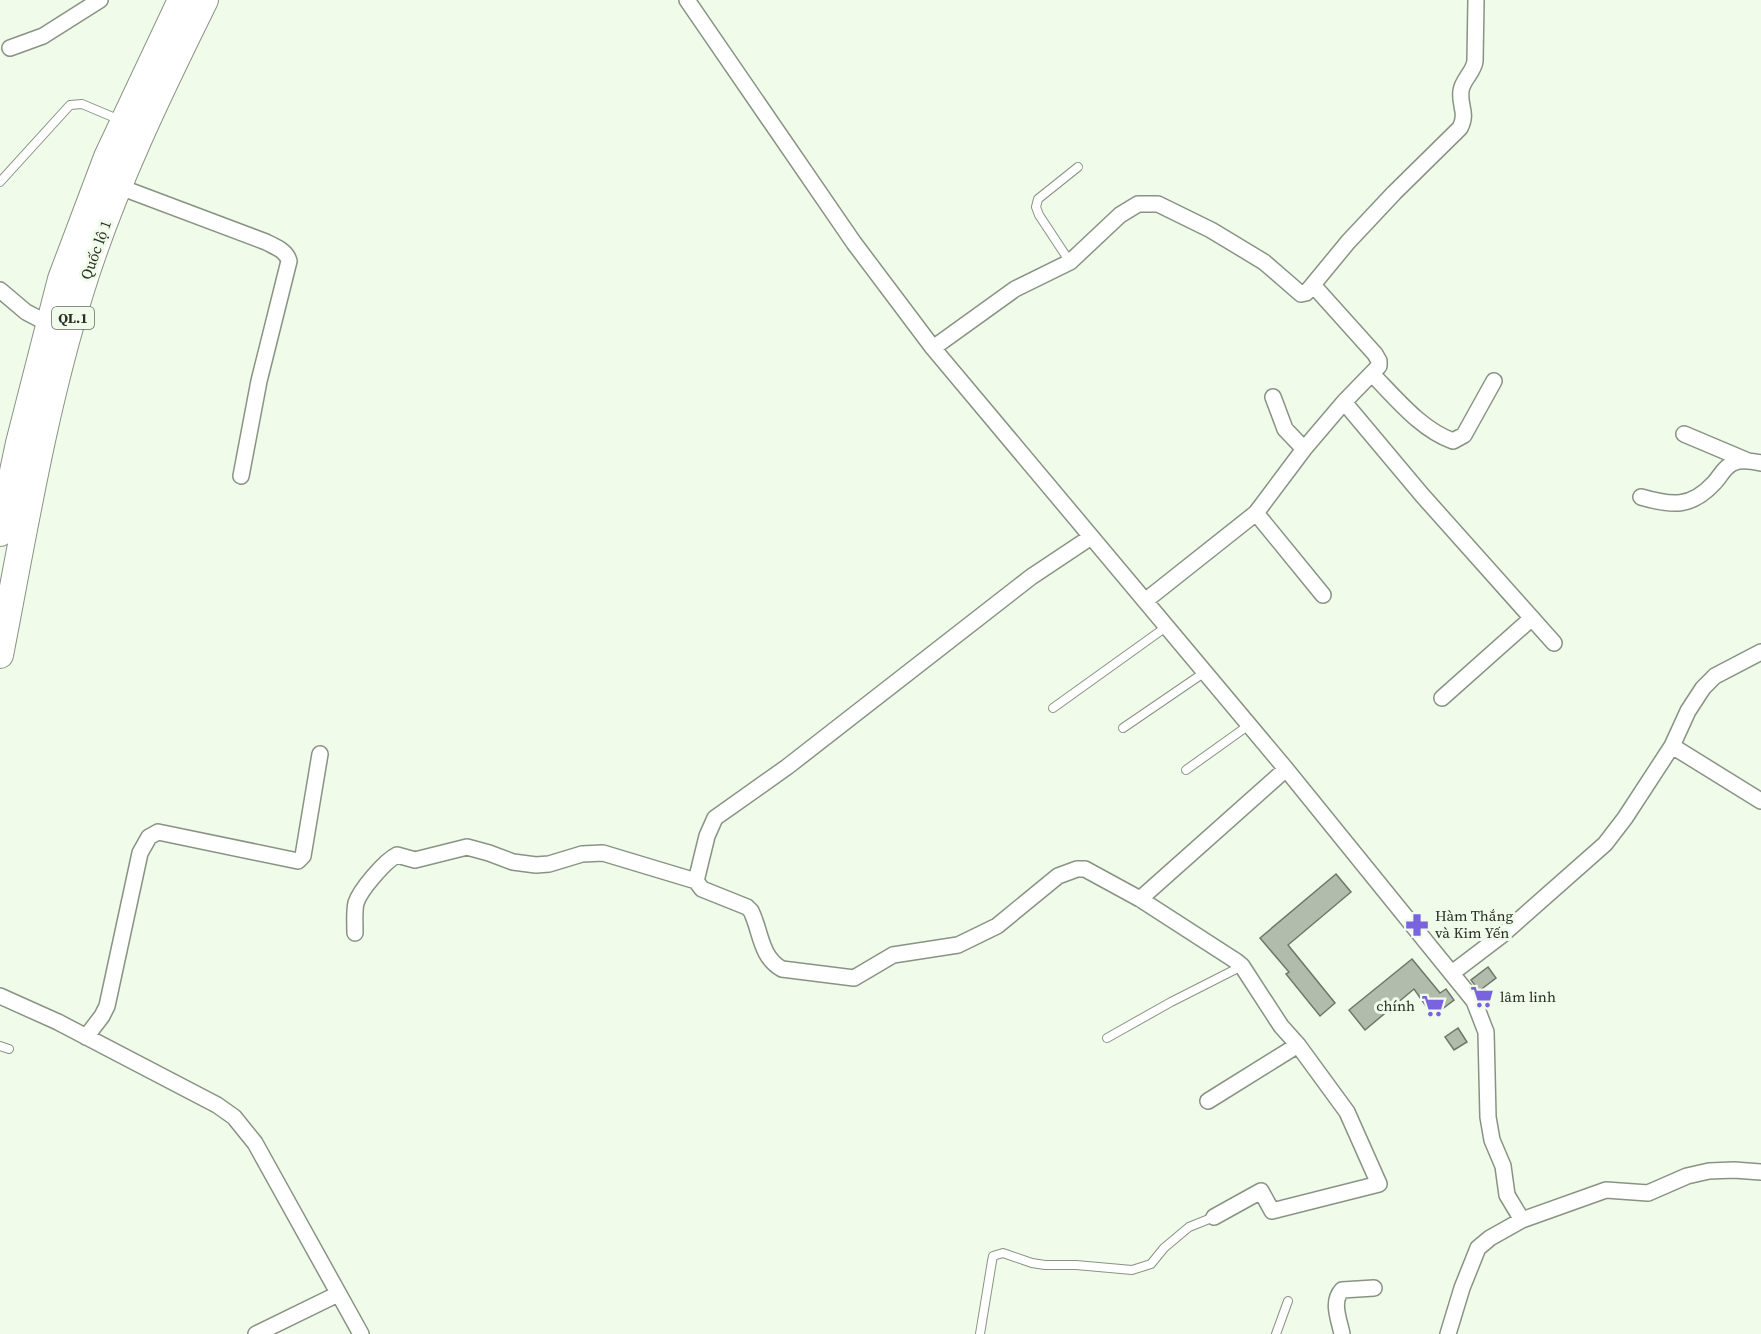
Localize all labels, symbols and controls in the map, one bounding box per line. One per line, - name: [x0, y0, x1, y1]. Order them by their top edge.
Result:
- street label: Quốc lộ 1: [75, 217, 116, 283]
- road number: QL.1: [52, 307, 94, 329]
- place label: Hàm Thắng và Kim Yến: [1435, 905, 1514, 943]
- pharmacy icon: Hàm Thắng và Kim Yến: [1404, 912, 1430, 938]
- supermarket icon: lâm linh: [1469, 984, 1495, 1010]
- place label: lâm linh: [1500, 986, 1556, 1007]
- supermarket icon: chính: [1420, 993, 1446, 1019]
- place label: chính: [1376, 995, 1415, 1016]

